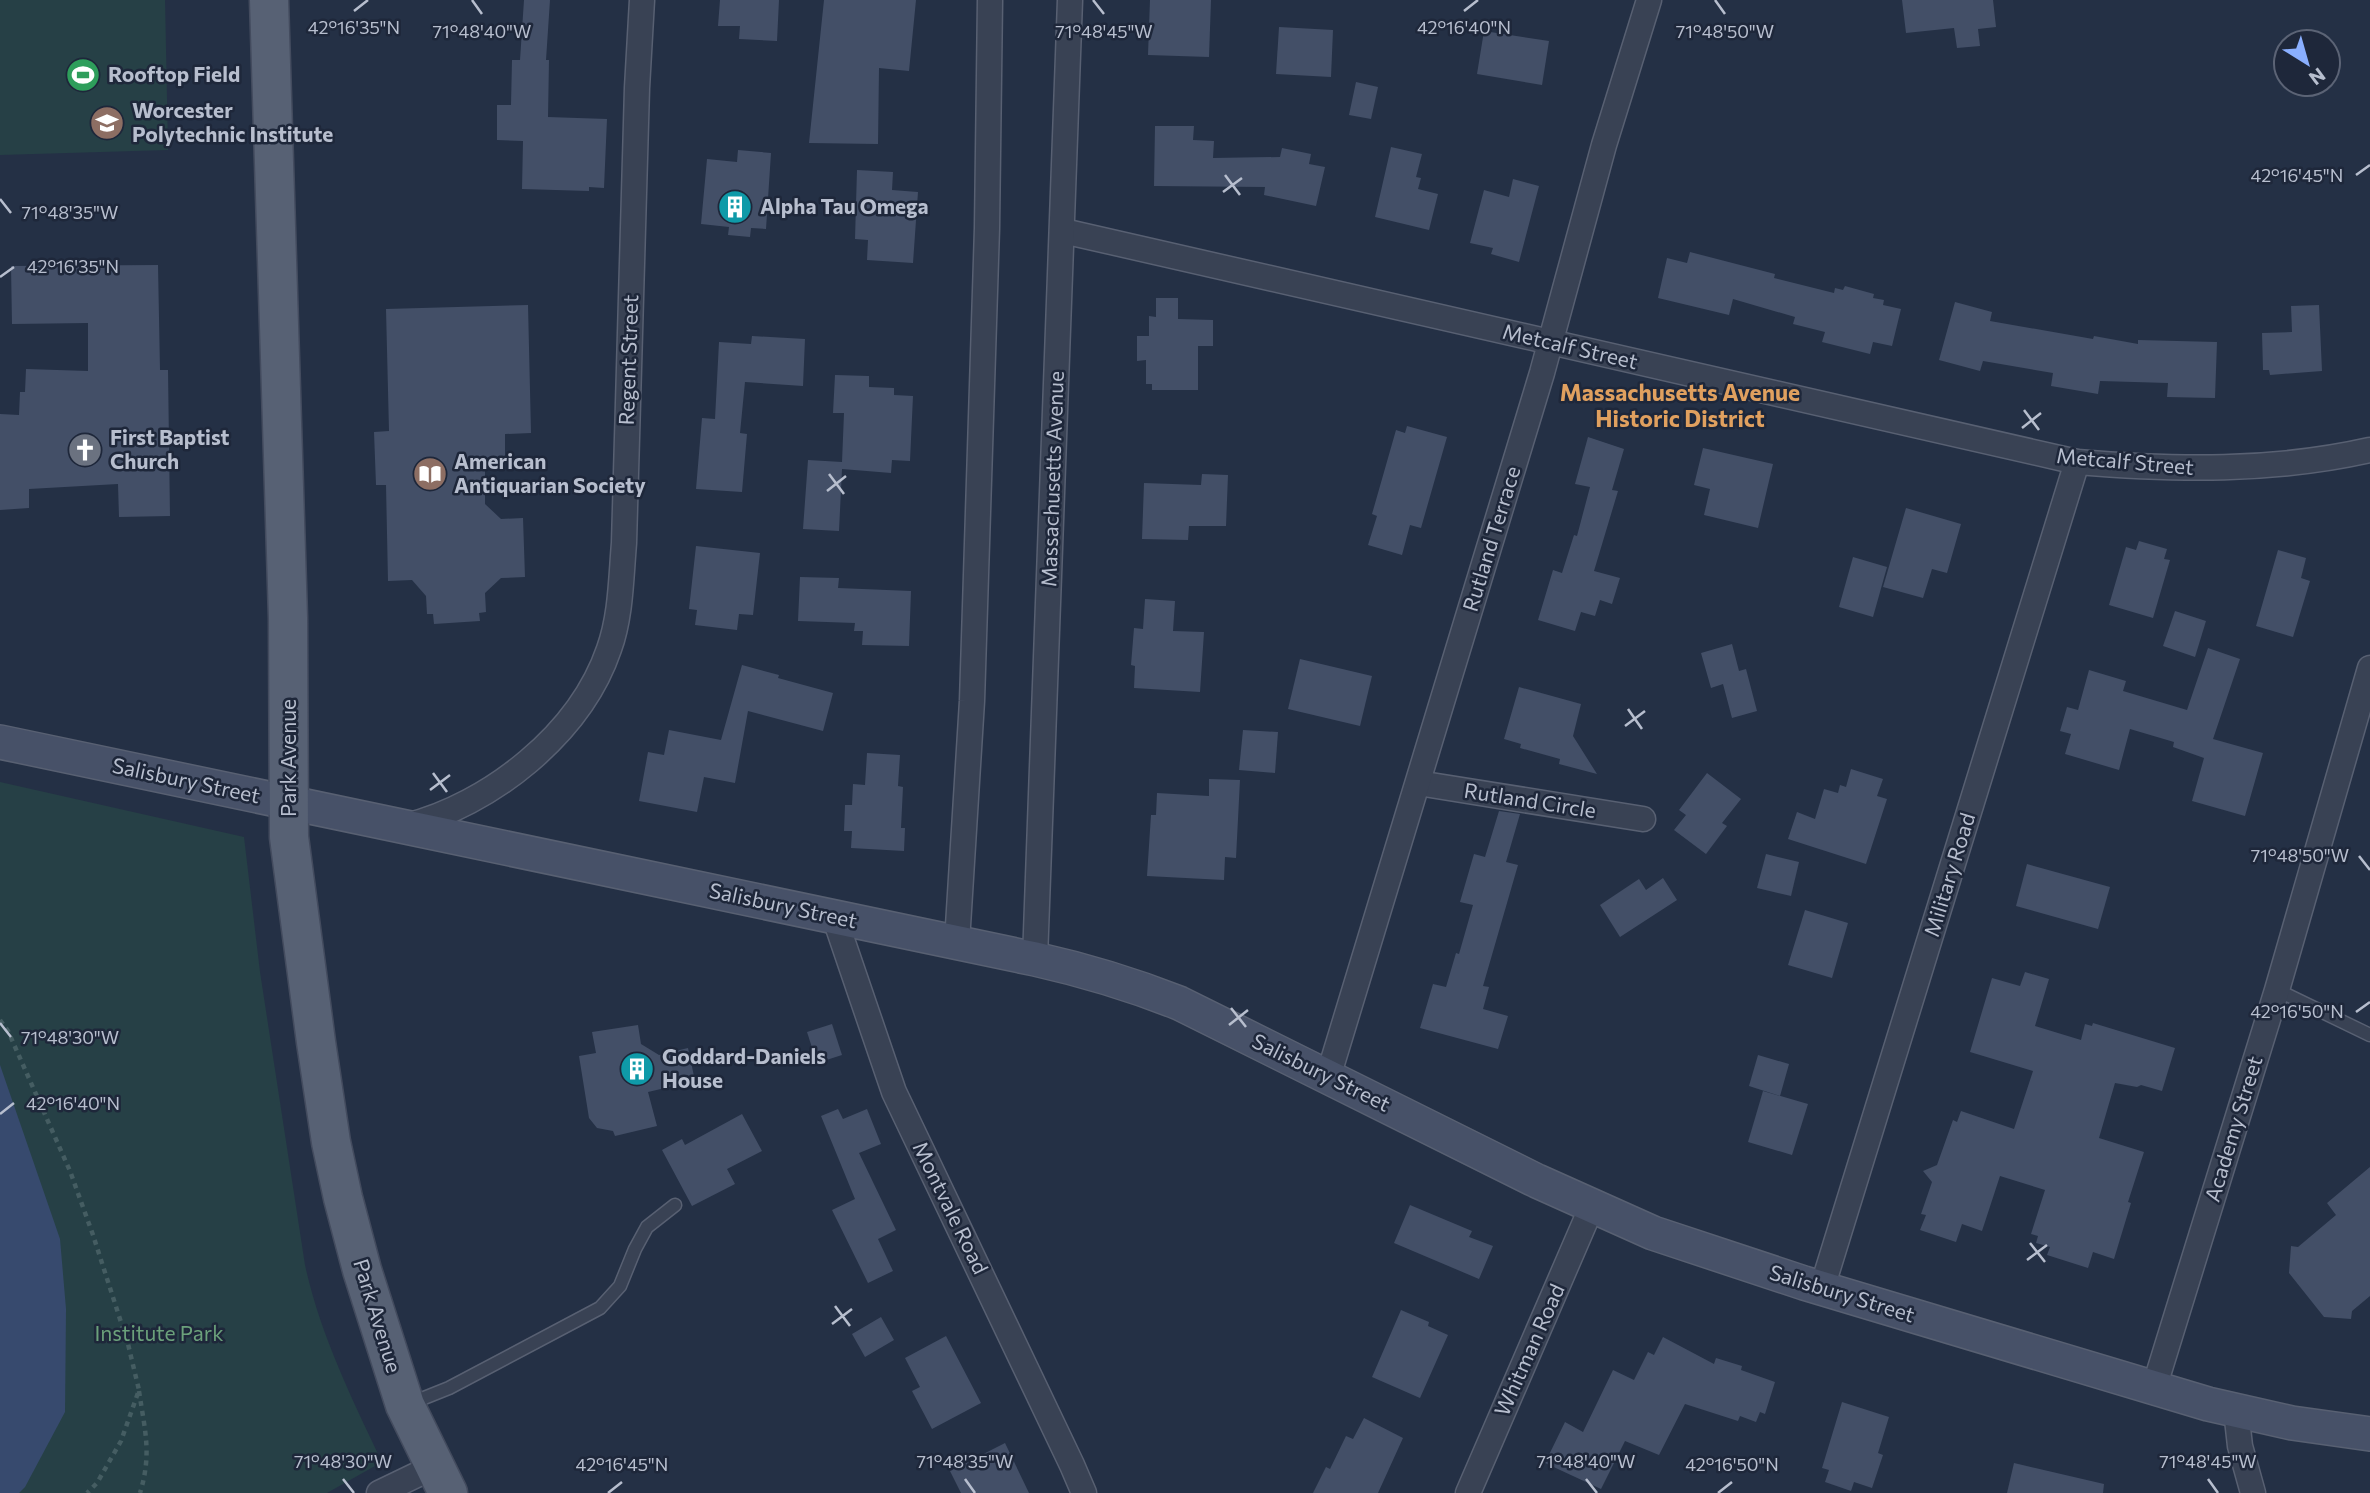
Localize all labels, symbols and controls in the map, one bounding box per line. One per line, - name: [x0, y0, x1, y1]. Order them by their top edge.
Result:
- text: 42°16'35"N: [308, 16, 400, 38]
- text: 42°16'40"N: [1417, 16, 1511, 38]
- text: 71°48'40"W: [433, 20, 531, 42]
- text: 71°48'45"W: [1055, 20, 1153, 42]
- text: 71°48'50"W: [1676, 20, 1774, 42]
- north arrow: [2272, 28, 2342, 98]
- sports icon: Rooftop Field: [64, 56, 102, 94]
- place label: Rooftop Field: [108, 61, 240, 86]
- text: N: [2305, 63, 2330, 90]
- place label: Worcester Polytechnic Institute: [132, 97, 333, 146]
- school or university icon: Worcester Polytechnic Institute: [88, 104, 126, 142]
- text: 42°16'45"N: [2251, 164, 2343, 186]
- building icon: Alpha Tau Omega: [716, 188, 754, 226]
- place label: Alpha Tau Omega: [760, 193, 929, 218]
- text: 71°48'35"W: [22, 201, 118, 223]
- text: 42°16'35"N: [27, 255, 119, 277]
- street label: Regent Street: [613, 294, 642, 426]
- street label: Metcalf Street: [1500, 318, 1640, 373]
- street label: Massachusetts Avenue: [1035, 370, 1068, 588]
- district label: Massachusetts Avenue Historic District: [1560, 378, 1800, 432]
- place label: First Baptist Church: [110, 424, 230, 473]
- church icon: First Baptist Church: [66, 431, 104, 469]
- street label: Metcalf Street: [2055, 442, 2195, 479]
- place label: American Antiquarian Society: [454, 448, 646, 497]
- library icon: American Antiquarian Society: [411, 455, 449, 493]
- street label: Rutland Terrace: [1457, 463, 1525, 614]
- street label: Park Avenue: [275, 699, 300, 817]
- street label: Salisbury Street: [110, 752, 262, 807]
- street label: Rutland Circle: [1462, 777, 1598, 822]
- street label: Military Road: [1918, 810, 1979, 939]
- text: 71°48'50"W: [2251, 844, 2349, 866]
- street label: Salisbury Street: [707, 877, 859, 932]
- text: 42°16'50"N: [2250, 1000, 2344, 1022]
- text: 71°48'30"W: [21, 1026, 119, 1048]
- street label: Salisbury Street: [1249, 1027, 1395, 1116]
- place label: Goddard-Daniels House: [662, 1043, 826, 1092]
- building icon: Goddard-Daniels House: [618, 1050, 656, 1088]
- street label: Academy Street: [2199, 1053, 2267, 1204]
- text: 42°16'40"N: [26, 1092, 120, 1114]
- street label: Montvale Road: [908, 1137, 994, 1278]
- street label: Park Avenue: [349, 1255, 408, 1376]
- street label: Salisbury Street: [1767, 1259, 1918, 1327]
- street label: Whitman Road: [1488, 1280, 1569, 1419]
- park label: Institute Park: [94, 1320, 224, 1345]
- text: 71°48'30"W: [294, 1450, 392, 1472]
- text: 71°48'35"W: [917, 1450, 1013, 1472]
- text: 71°48'40"W: [1537, 1450, 1635, 1472]
- text: 71°48'45"W: [2159, 1450, 2257, 1472]
- text: 42°16'45"N: [576, 1453, 668, 1475]
- text: 42°16'50"N: [1685, 1453, 1779, 1475]

